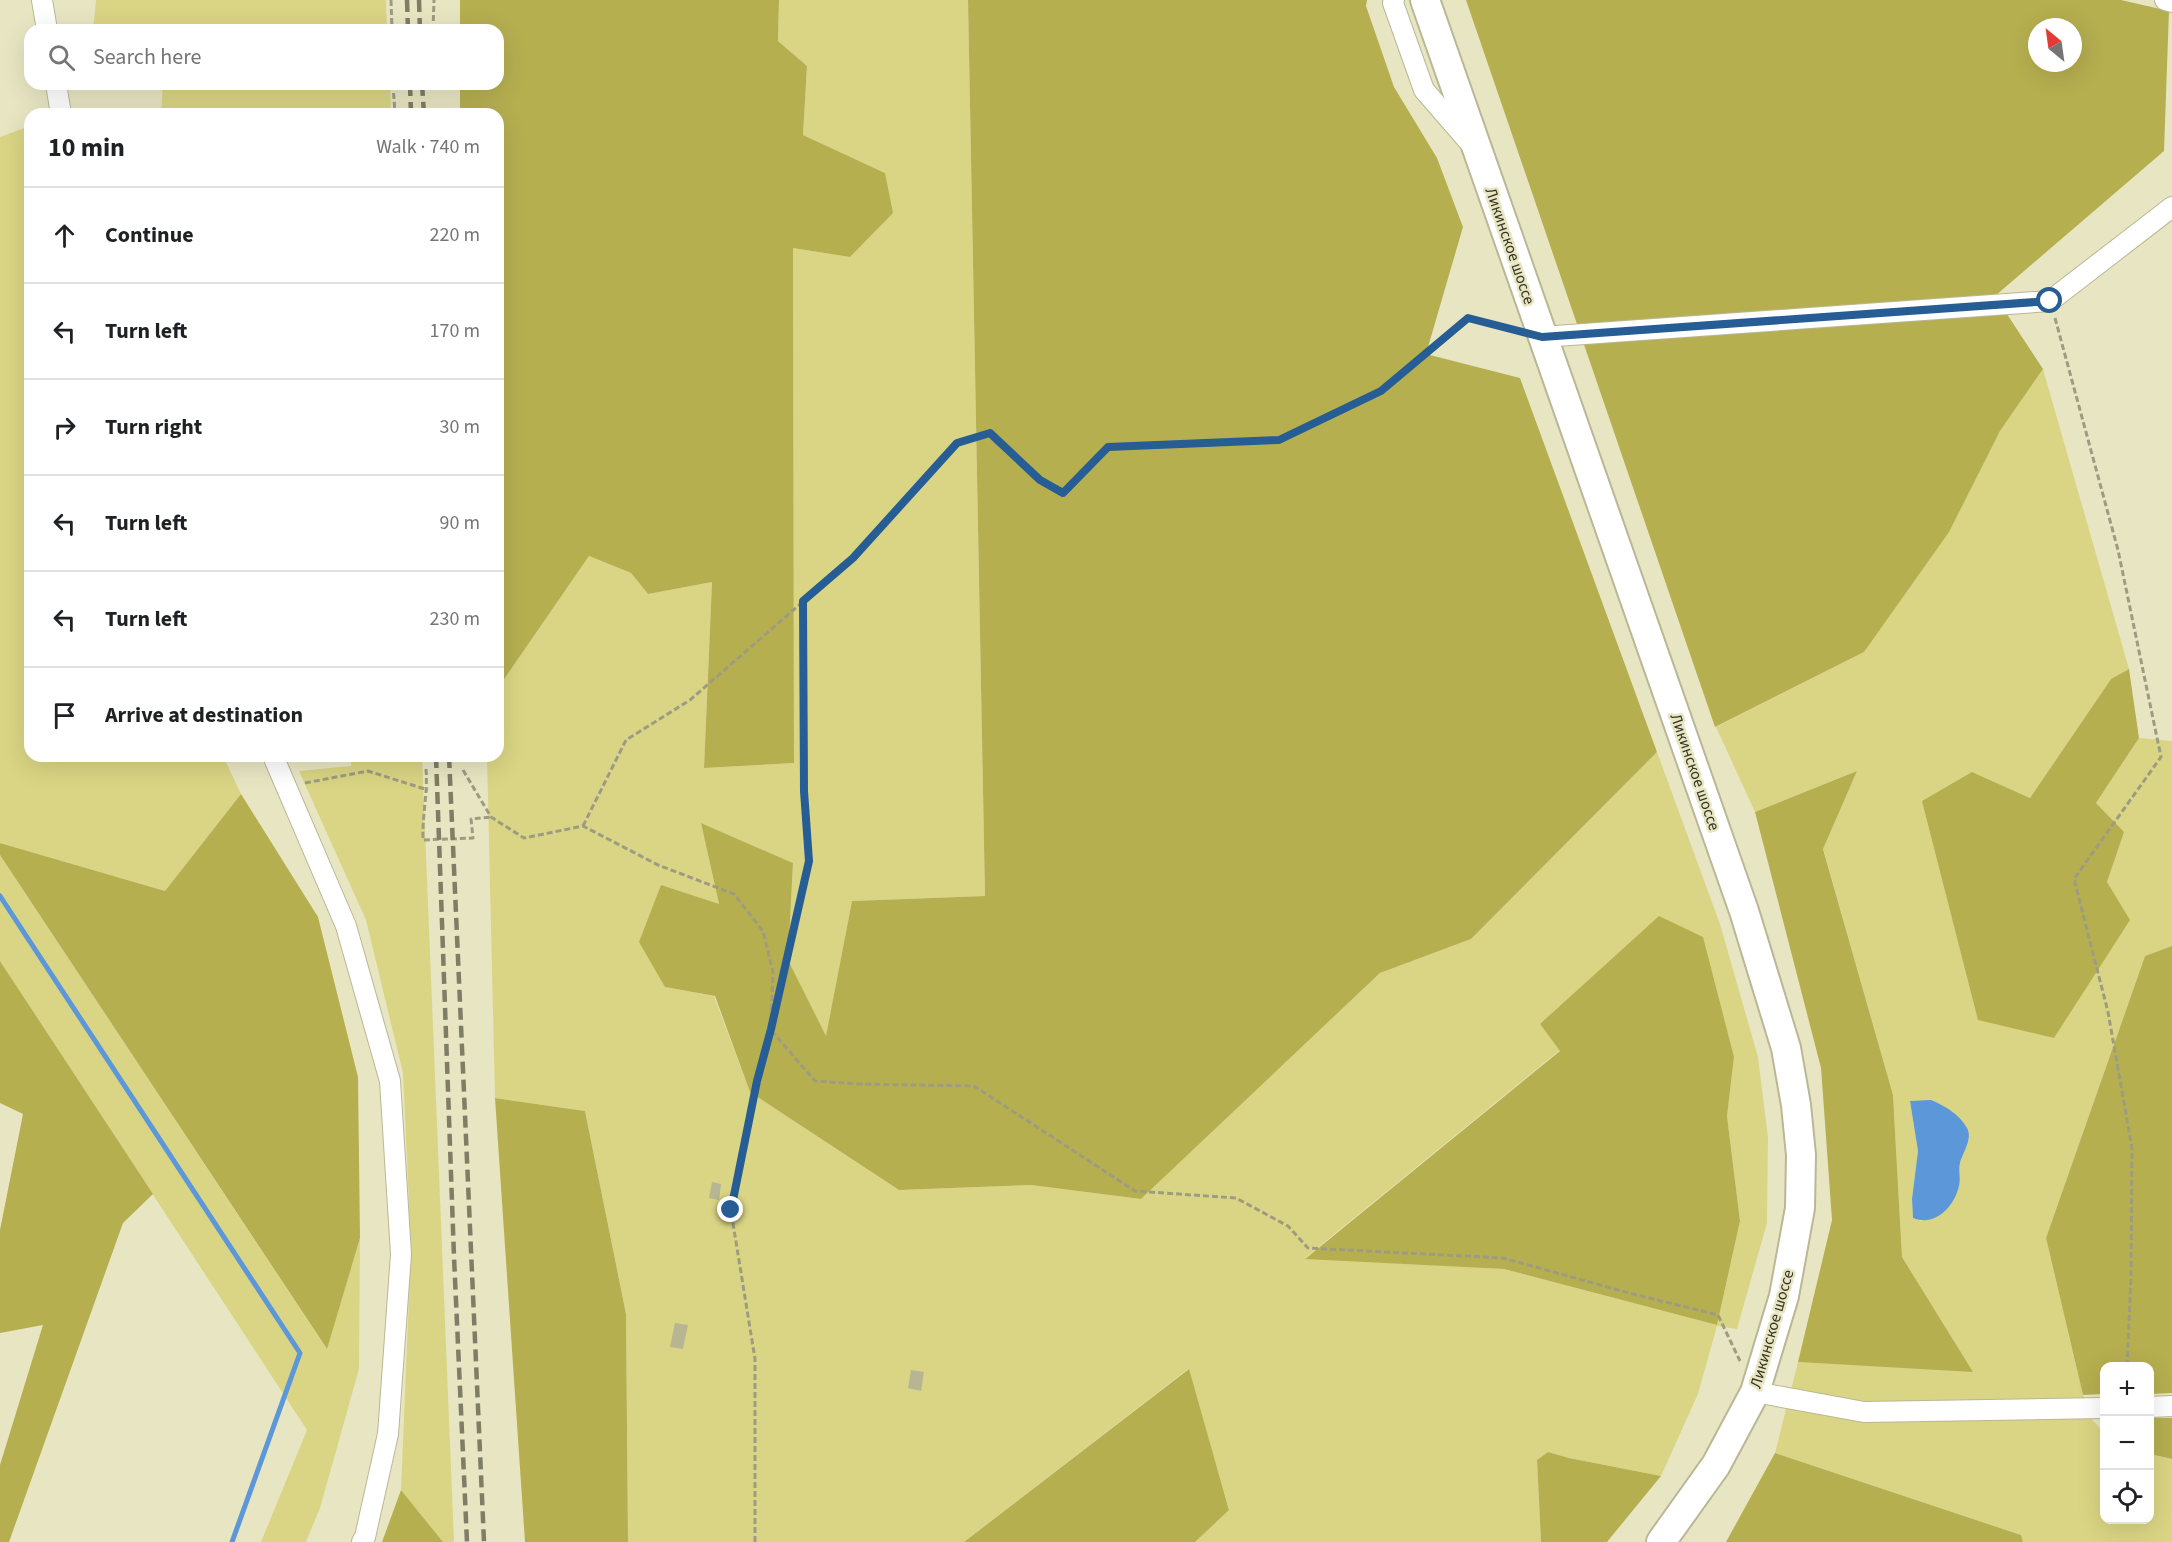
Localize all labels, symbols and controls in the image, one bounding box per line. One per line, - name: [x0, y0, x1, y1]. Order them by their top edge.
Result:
- north arrow: [2028, 18, 2082, 72]
- search box: [24, 24, 504, 90]
- icon: search: [45, 41, 78, 74]
- text: Search here: [93, 41, 201, 73]
- text: 10 min: [48, 129, 125, 166]
- text: Walk · 740 m: [376, 133, 480, 161]
- street label: Ликинское шоссе: [1480, 185, 1540, 307]
- icon: ahead: [48, 219, 81, 252]
- text: Continue: [105, 219, 194, 251]
- text: 220 m: [430, 221, 480, 249]
- route start: [2036, 287, 2062, 313]
- icon: left: [48, 315, 81, 348]
- text: Turn left: [105, 315, 187, 347]
- text: 170 m: [430, 317, 480, 345]
- icon: right: [48, 411, 81, 444]
- text: Turn right: [105, 411, 202, 443]
- text: 30 m: [440, 413, 480, 441]
- icon: left: [48, 507, 81, 540]
- text: Turn left: [105, 507, 187, 539]
- text: 90 m: [440, 509, 480, 537]
- icon: left: [48, 603, 81, 636]
- text: Turn left: [105, 603, 187, 635]
- text: 230 m: [430, 605, 480, 633]
- icon: arrive: [48, 699, 81, 732]
- text: Arrive at destination: [105, 699, 303, 731]
- street label: Ликинское шоссе: [1665, 711, 1725, 833]
- route end: [717, 1196, 743, 1222]
- street label: Ликинское шоссе: [1745, 1267, 1799, 1391]
- map controls: [2100, 1362, 2154, 1524]
- button: +: [2100, 1362, 2154, 1416]
- button: −: [2100, 1416, 2154, 1470]
- button: locate: [2100, 1470, 2154, 1524]

